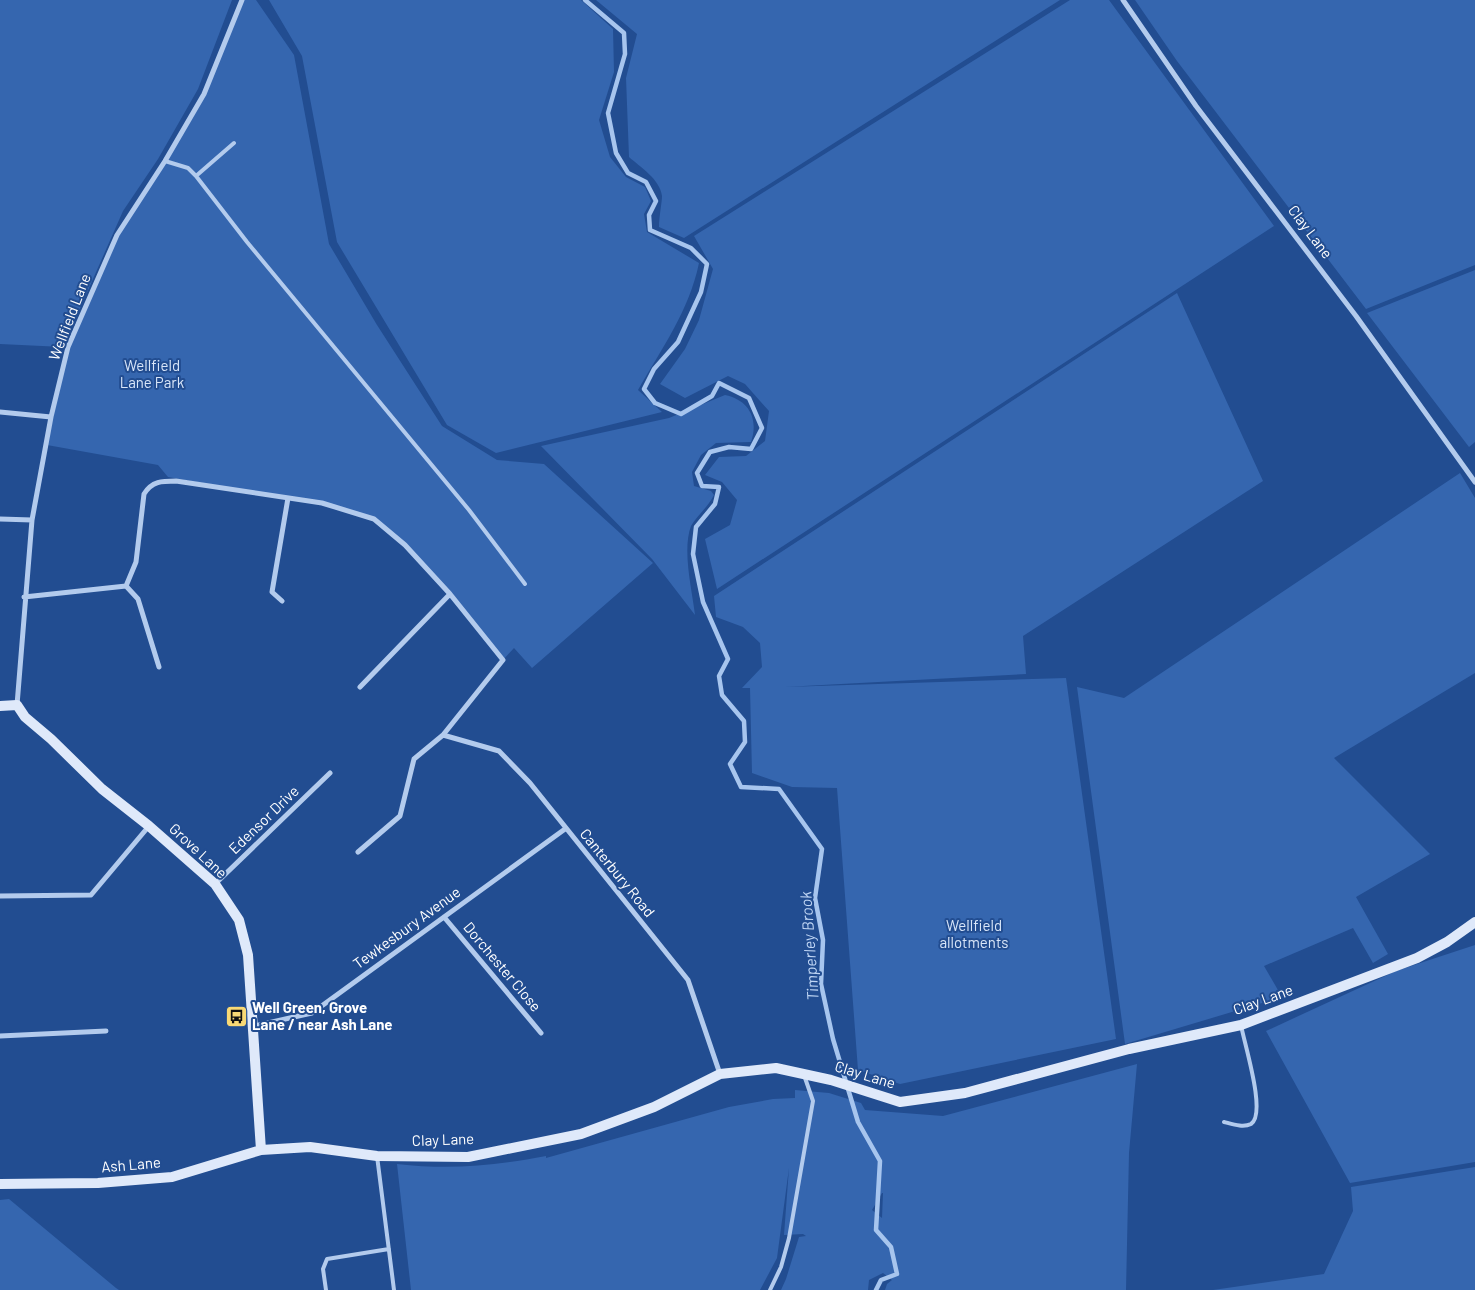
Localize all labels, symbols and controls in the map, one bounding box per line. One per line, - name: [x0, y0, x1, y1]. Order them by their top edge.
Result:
- street label: Clay Lane: [1285, 201, 1337, 262]
- street label: Wellfield Lane: [44, 271, 94, 362]
- park label: Wellfield Lane Park: [120, 356, 185, 391]
- street label: Edensor Drive: [224, 781, 302, 857]
- street label: Grove Lane: [166, 819, 231, 882]
- street label: Canterbury Road: [577, 824, 659, 920]
- street label: Tewkesbury Avenue: [349, 882, 464, 972]
- water label: Timperley Brook: [795, 890, 822, 1001]
- park label: Wellfield allotments: [939, 916, 1009, 951]
- street label: Dorchester Close: [460, 918, 545, 1015]
- street label: Clay Lane: [1230, 980, 1295, 1018]
- place label: Well Green, Grove Lane / near Ash Lane: [252, 998, 393, 1033]
- bus stop icon: Well Green, Grove Lane / near Ash Lane: [224, 1005, 248, 1029]
- street label: Clay Lane: [833, 1056, 898, 1092]
- street label: Clay Lane: [412, 1129, 474, 1149]
- street label: Ash Lane: [100, 1152, 161, 1176]

